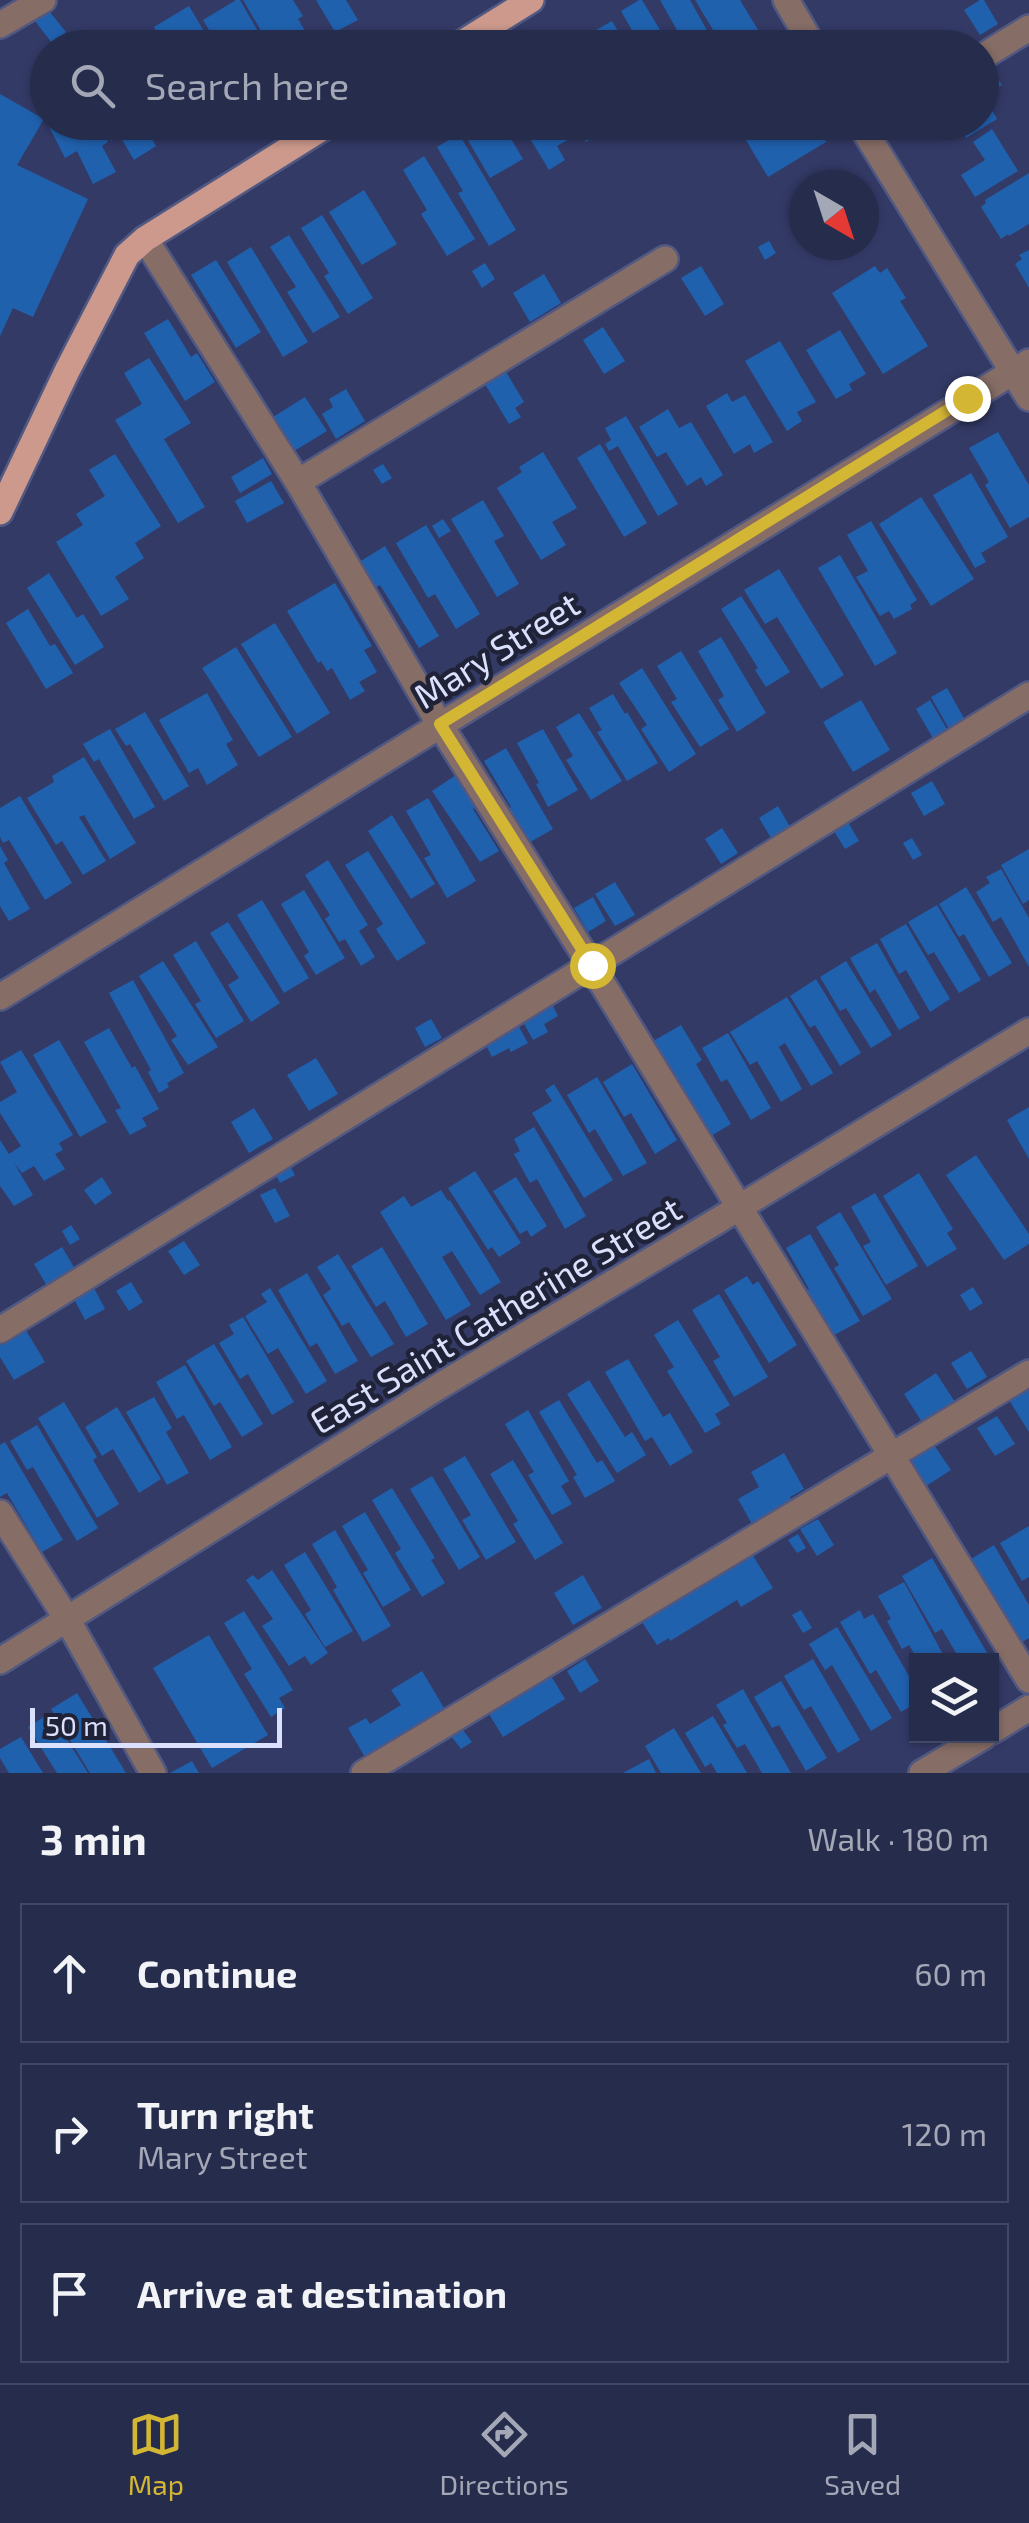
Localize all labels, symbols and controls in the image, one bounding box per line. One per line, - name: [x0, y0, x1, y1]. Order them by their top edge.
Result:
- search box: [30, 30, 999, 140]
- icon: search: [65, 58, 120, 113]
- text: Search here: [145, 62, 349, 108]
- north arrow: [789, 170, 879, 260]
- route end: [945, 376, 991, 422]
- street label: Mary Street: [406, 582, 586, 716]
- route start: [570, 943, 616, 989]
- street label: East Saint Catherine Street: [302, 1186, 688, 1442]
- map controls: [909, 1653, 999, 1743]
- button: layers: [909, 1653, 999, 1743]
- scale bar: [30, 1703, 282, 1748]
- text: 50 m: [45, 1708, 108, 1742]
- text: 3 min: [40, 1813, 147, 1863]
- text: Walk · 180 m: [808, 1819, 989, 1857]
- icon: ahead: [42, 1946, 97, 2001]
- text: Continue: [137, 1950, 297, 1996]
- text: 60 m: [914, 1954, 987, 1992]
- text: Turn right: [137, 2091, 314, 2137]
- icon: right: [42, 2106, 97, 2161]
- text: 120 m: [902, 2114, 987, 2152]
- text: Mary Street: [137, 2137, 308, 2175]
- icon: arrive: [42, 2266, 97, 2321]
- text: Arrive at destination: [137, 2270, 507, 2316]
- tab: Map: [128, 2407, 184, 2501]
- tab: Directions: [440, 2407, 569, 2501]
- tab: Saved: [824, 2407, 901, 2501]

